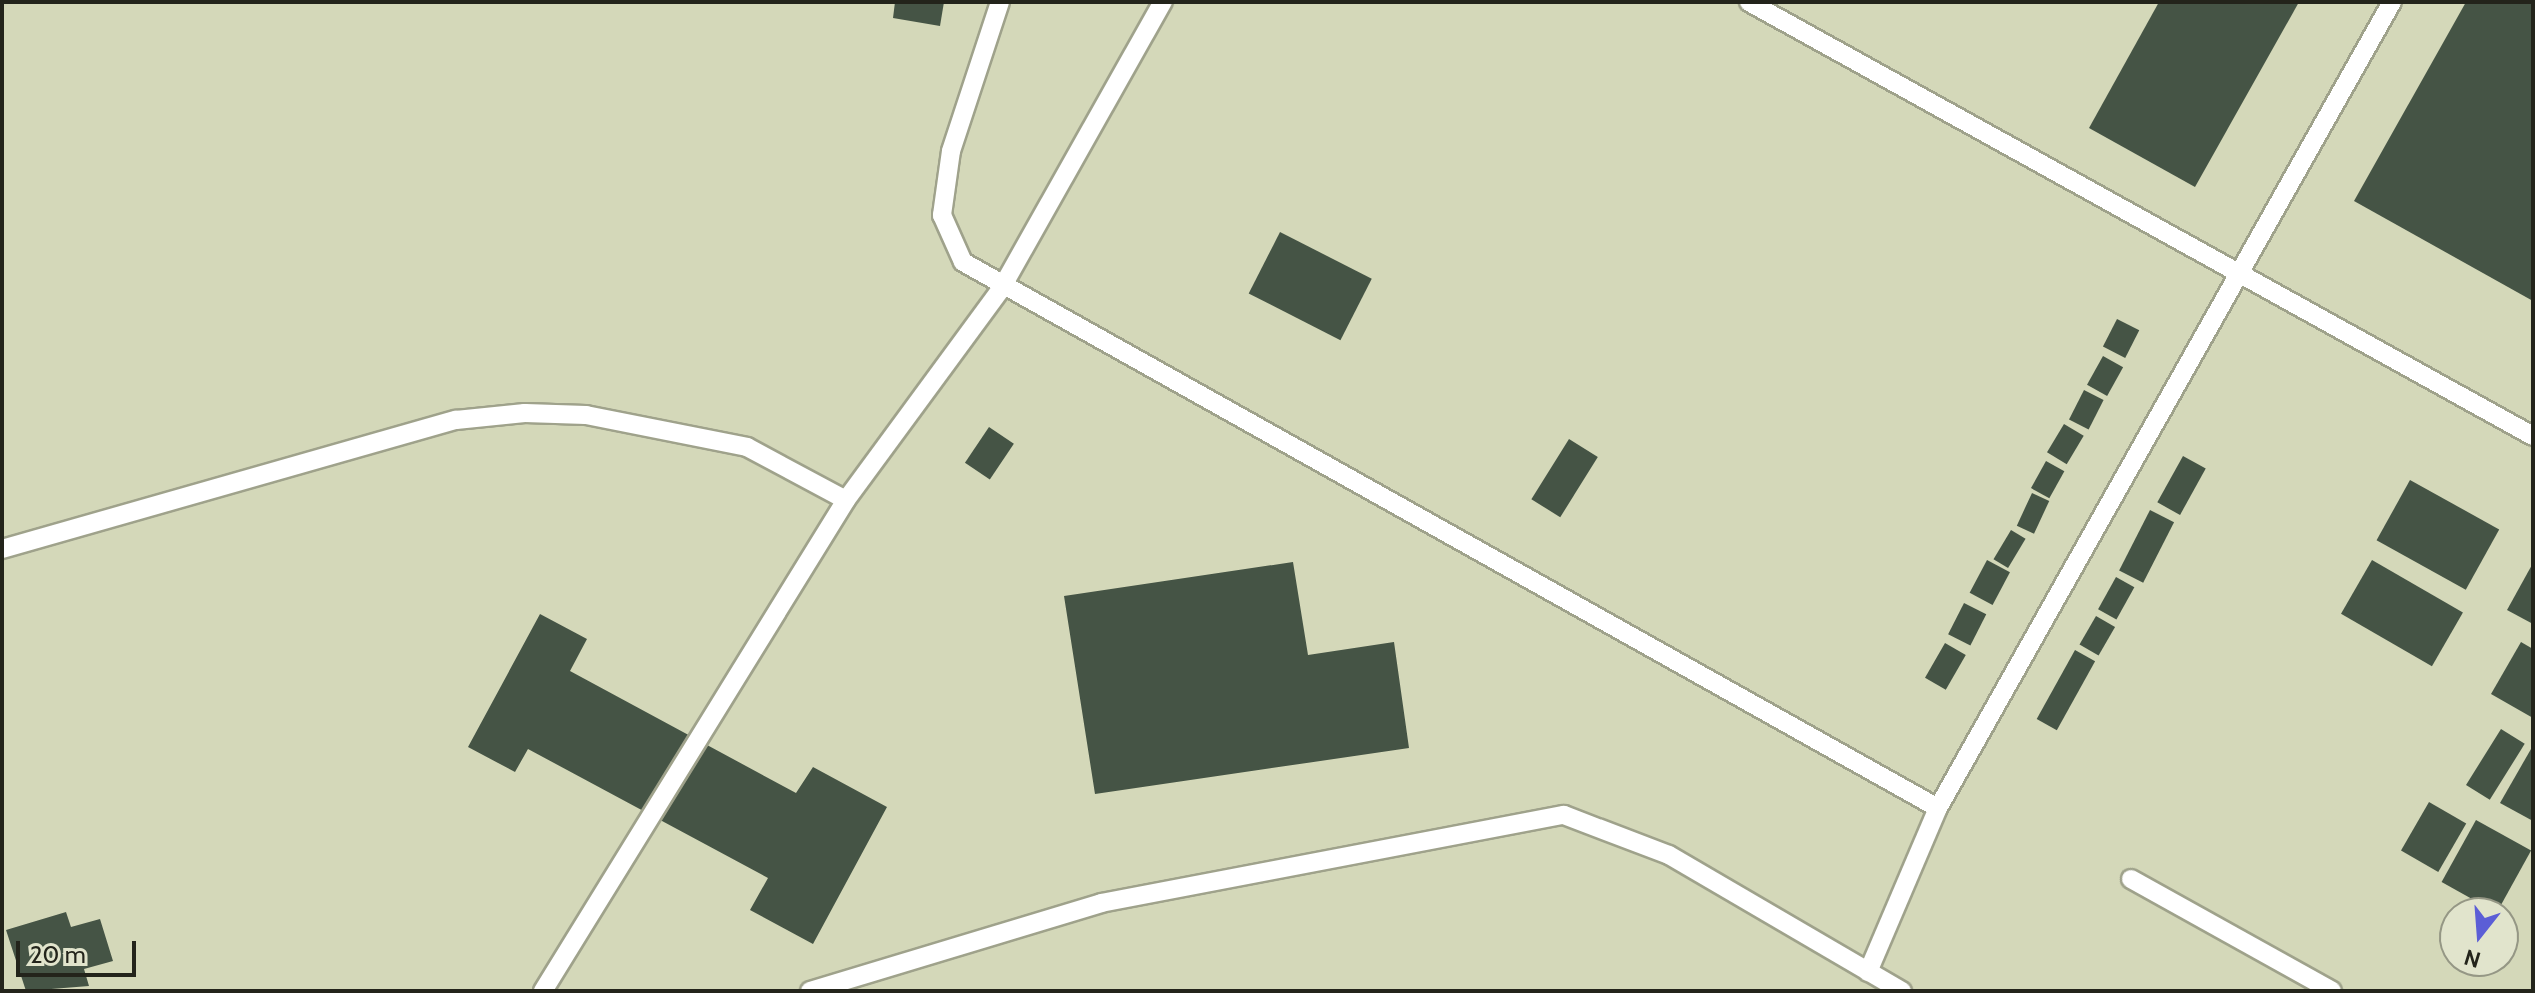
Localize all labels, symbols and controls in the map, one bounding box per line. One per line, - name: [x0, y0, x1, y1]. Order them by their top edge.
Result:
- north arrow: [2439, 897, 2519, 977]
- scale bar: [20, 925, 140, 975]
- text: 20 m: [30, 940, 86, 969]
- text: N: [2461, 943, 2484, 974]

